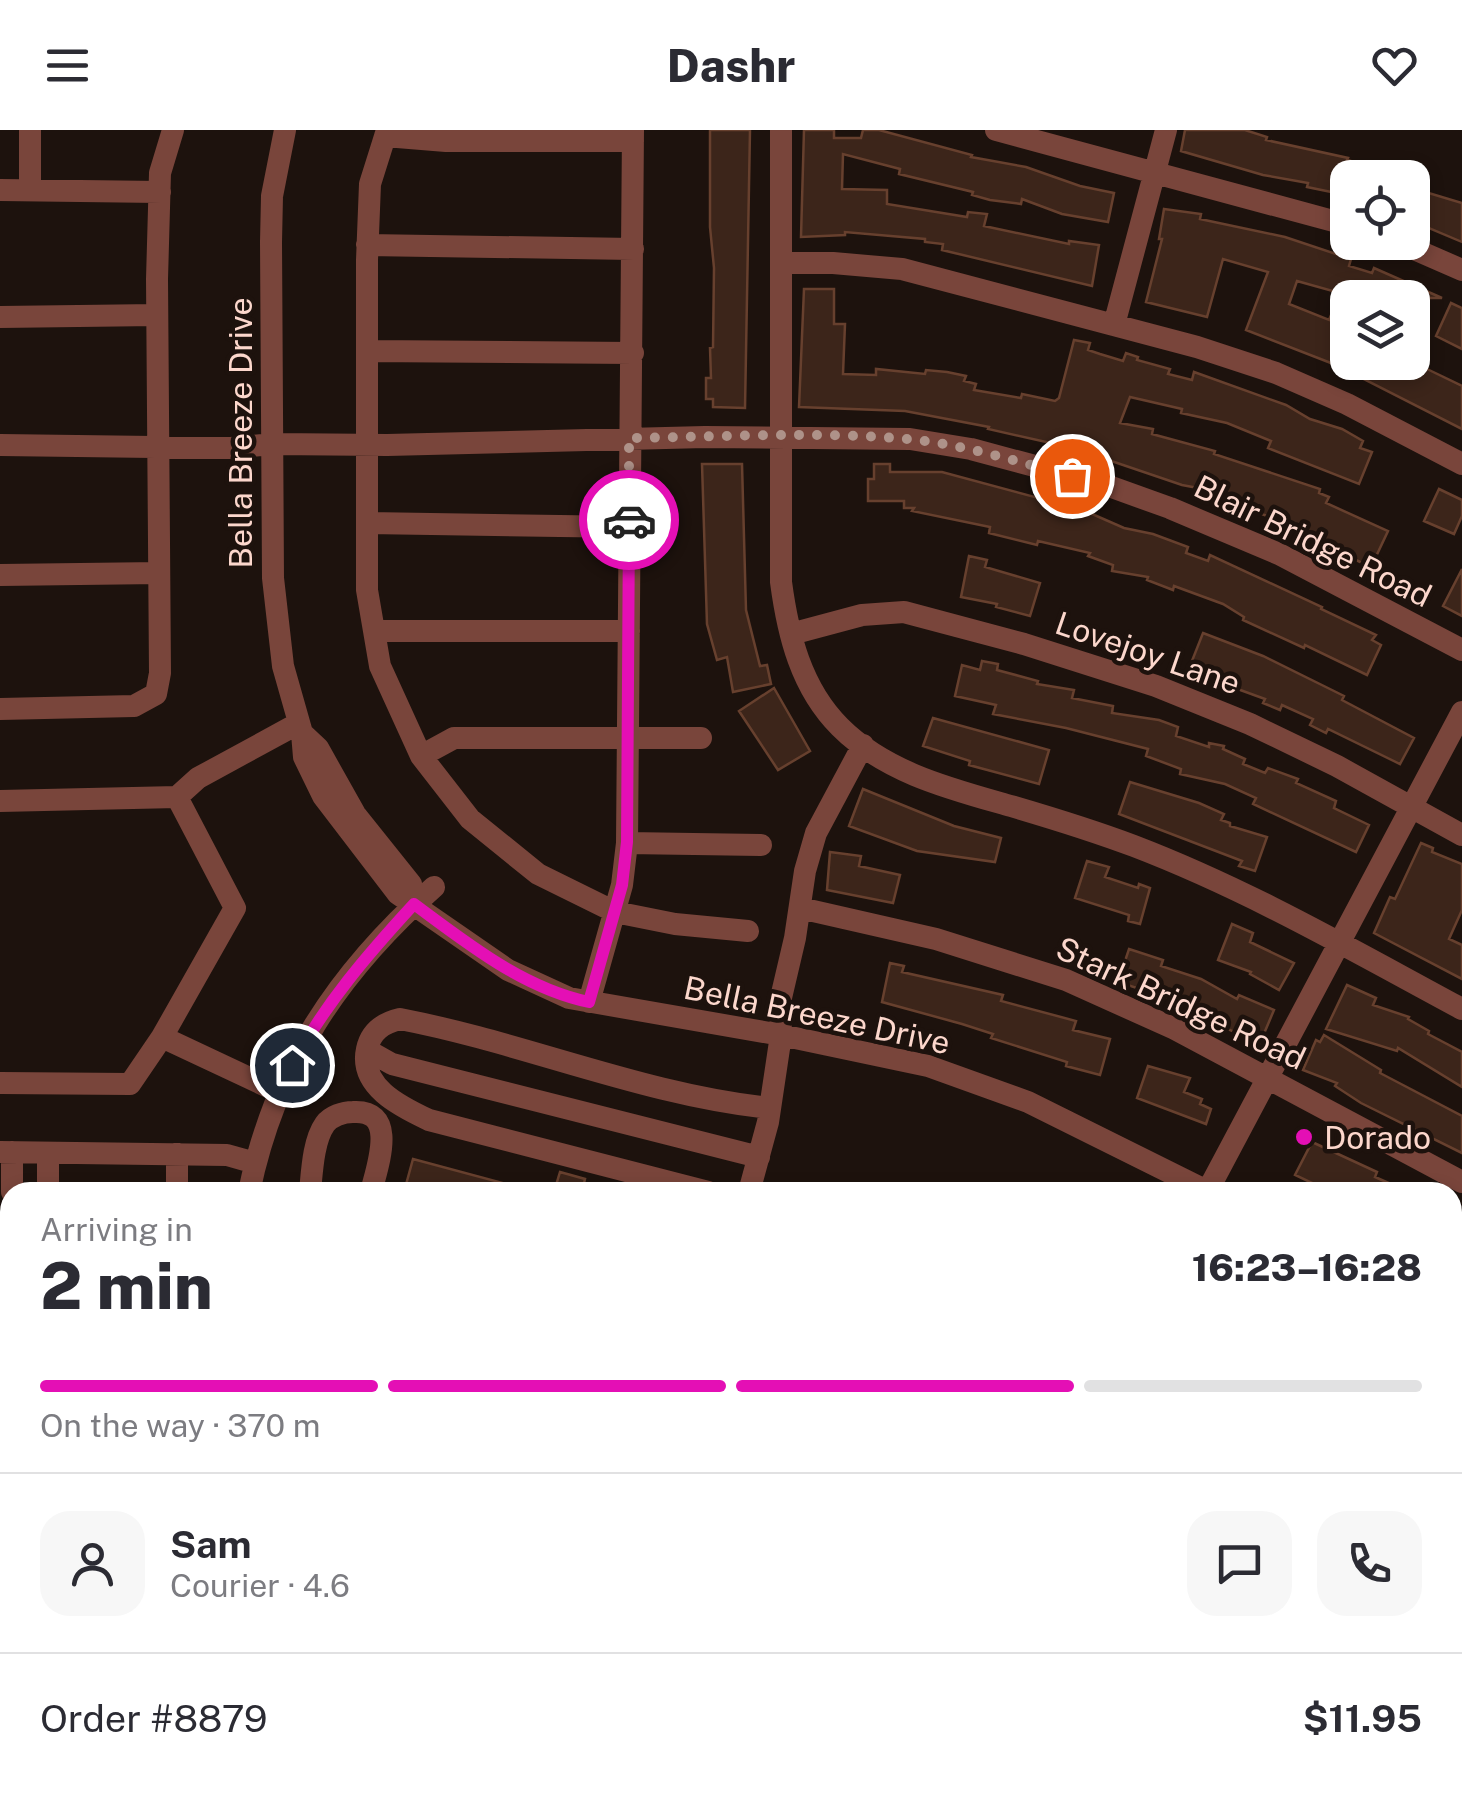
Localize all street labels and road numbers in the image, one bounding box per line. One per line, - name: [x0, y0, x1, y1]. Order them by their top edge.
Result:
- street label: Bella Breeze Drive: [222, 297, 259, 569]
- street label: Blair Bridge Road: [1189, 468, 1437, 614]
- street label: Lovejoy Lane: [1051, 604, 1245, 702]
- street label: Stark Bridge Road: [1050, 929, 1312, 1077]
- street label: Bella Breeze Drive: [681, 969, 953, 1061]

